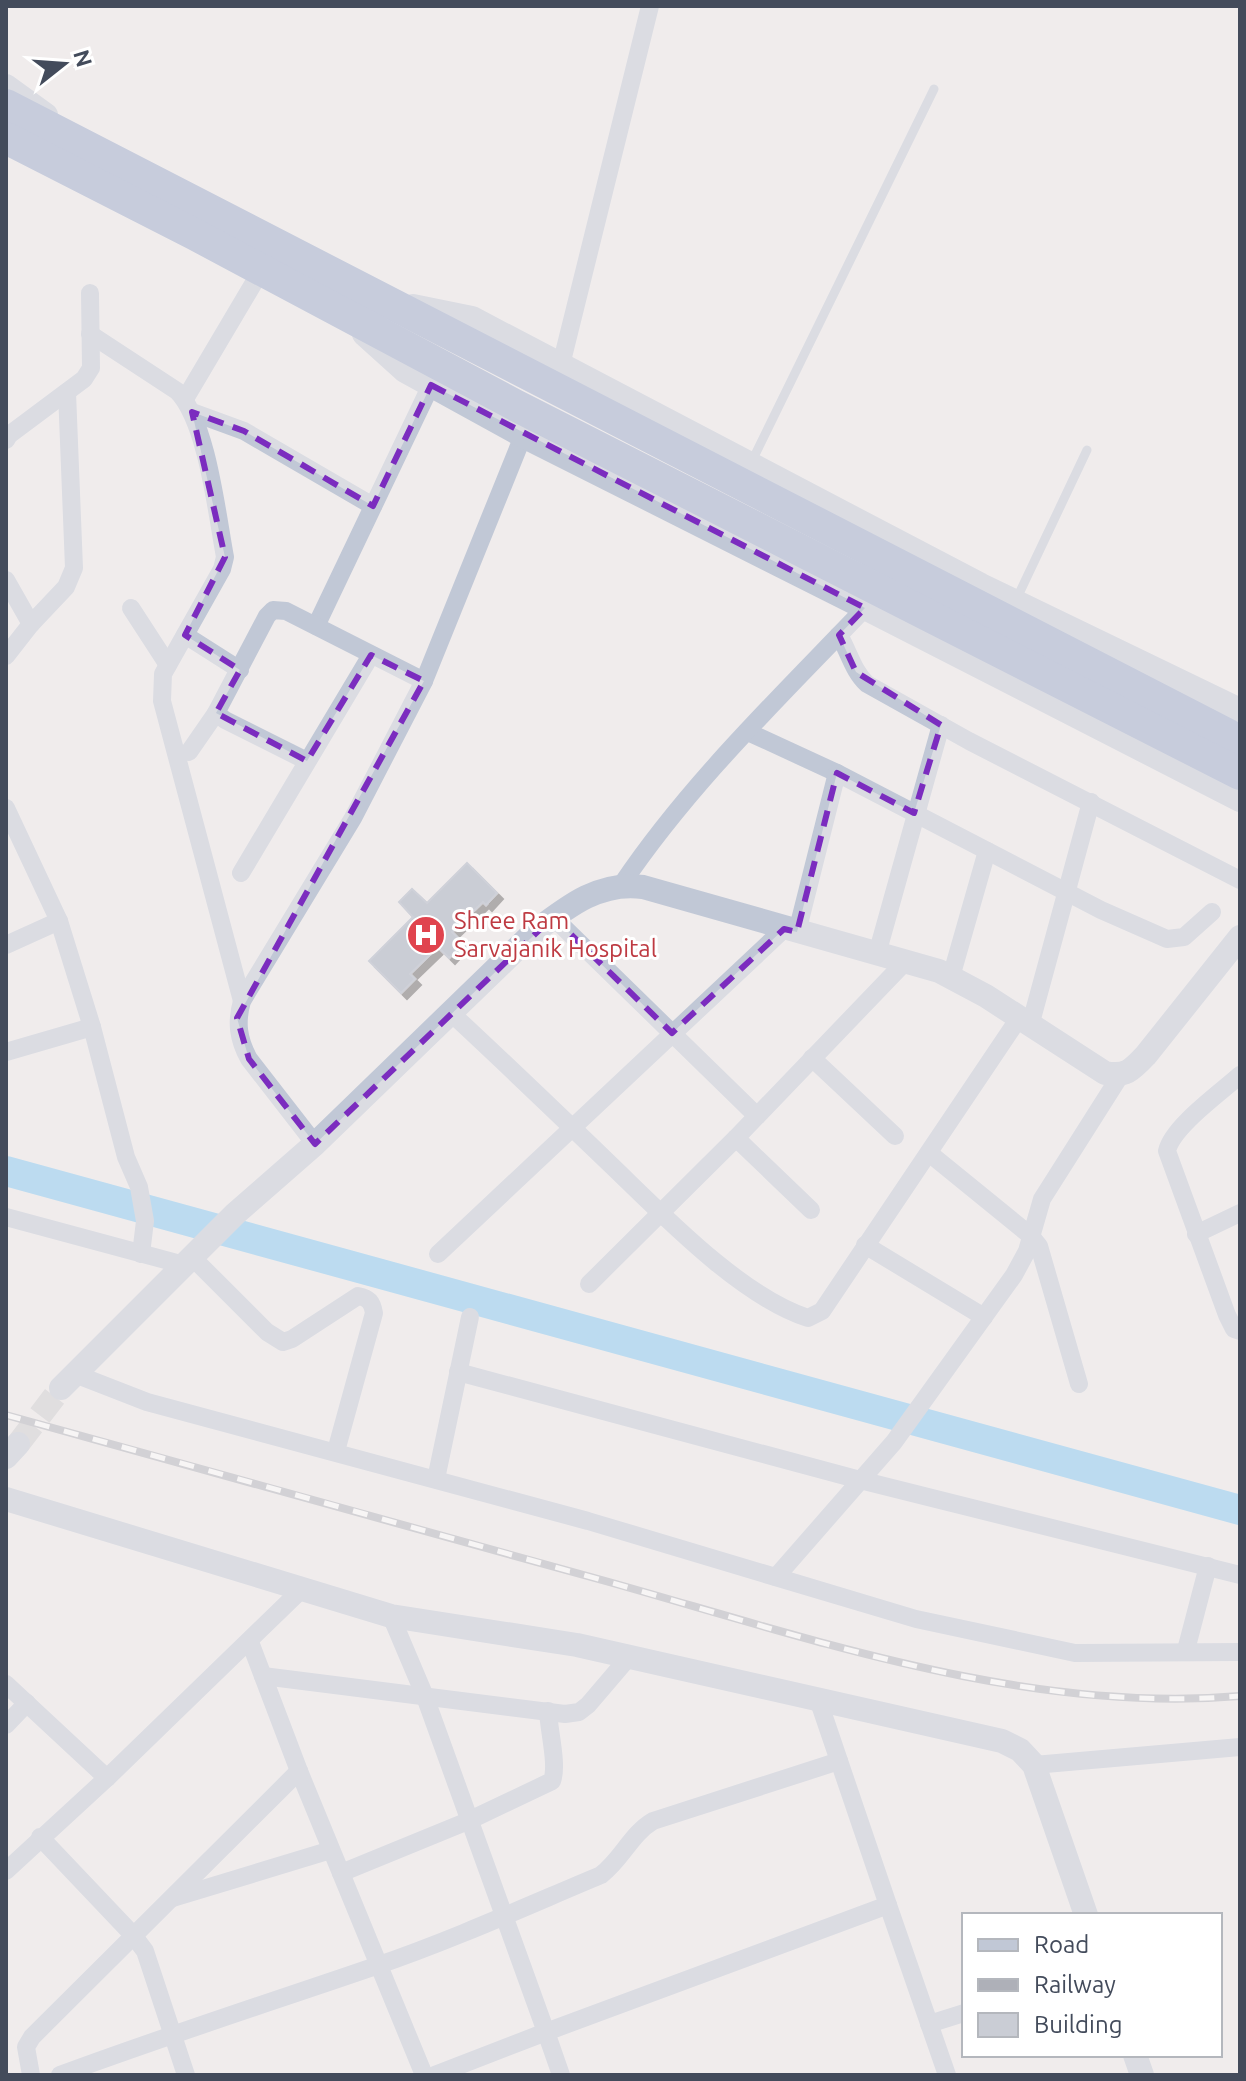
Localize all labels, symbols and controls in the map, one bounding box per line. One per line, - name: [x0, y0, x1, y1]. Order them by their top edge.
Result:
- north arrow: [24, 24, 104, 104]
- text: N: [69, 46, 98, 70]
- place label: Shree Ram Sarvajanik Hospital: [454, 907, 657, 962]
- hospital icon: Shree Ram Sarvajanik Hospital: [405, 914, 447, 956]
- legend: [962, 1913, 1222, 2057]
- text: Road: [1034, 1931, 1089, 1958]
- text: Railway: [1034, 1971, 1116, 1998]
- text: Building: [1034, 2011, 1122, 2038]

